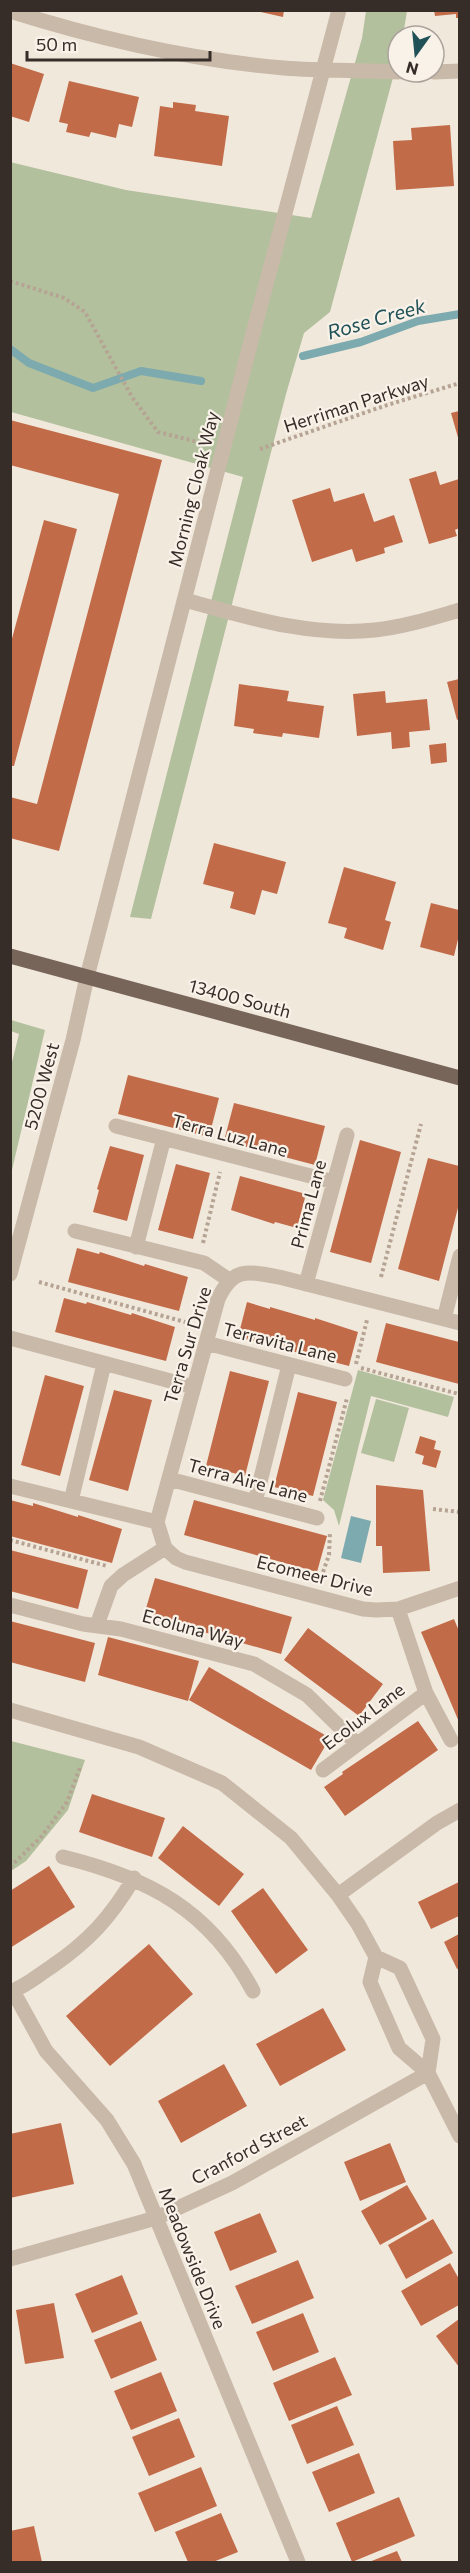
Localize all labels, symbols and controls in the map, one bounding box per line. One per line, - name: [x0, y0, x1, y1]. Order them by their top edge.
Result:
- scale bar: [27, 24, 210, 62]
- north arrow: [386, 24, 446, 84]
- text: 50 m: [36, 33, 77, 55]
- text: N: [404, 58, 420, 80]
- water label: Rose Creek: [324, 292, 429, 343]
- street label: Herriman Parkway: [281, 369, 431, 437]
- street label: Morning Cloak Way: [163, 409, 223, 569]
- street label: 13400 South: [187, 974, 293, 1022]
- street label: 5200 West: [19, 1040, 63, 1132]
- street label: Terra Luz Lane: [170, 1109, 290, 1161]
- street label: Prima Lane: [286, 1157, 330, 1251]
- street label: Terra Sur Drive: [159, 1284, 215, 1406]
- street label: Terravita Lane: [221, 1317, 339, 1367]
- street label: Terra Aire Lane: [186, 1453, 310, 1507]
- street label: Ecomeer Drive: [255, 1550, 375, 1600]
- street label: Ecoluna Way: [140, 1604, 246, 1652]
- street label: Ecolux Lane: [317, 1678, 409, 1754]
- street label: Cranford Street: [187, 2109, 311, 2189]
- street label: Meadowside Drive: [155, 2184, 231, 2332]

